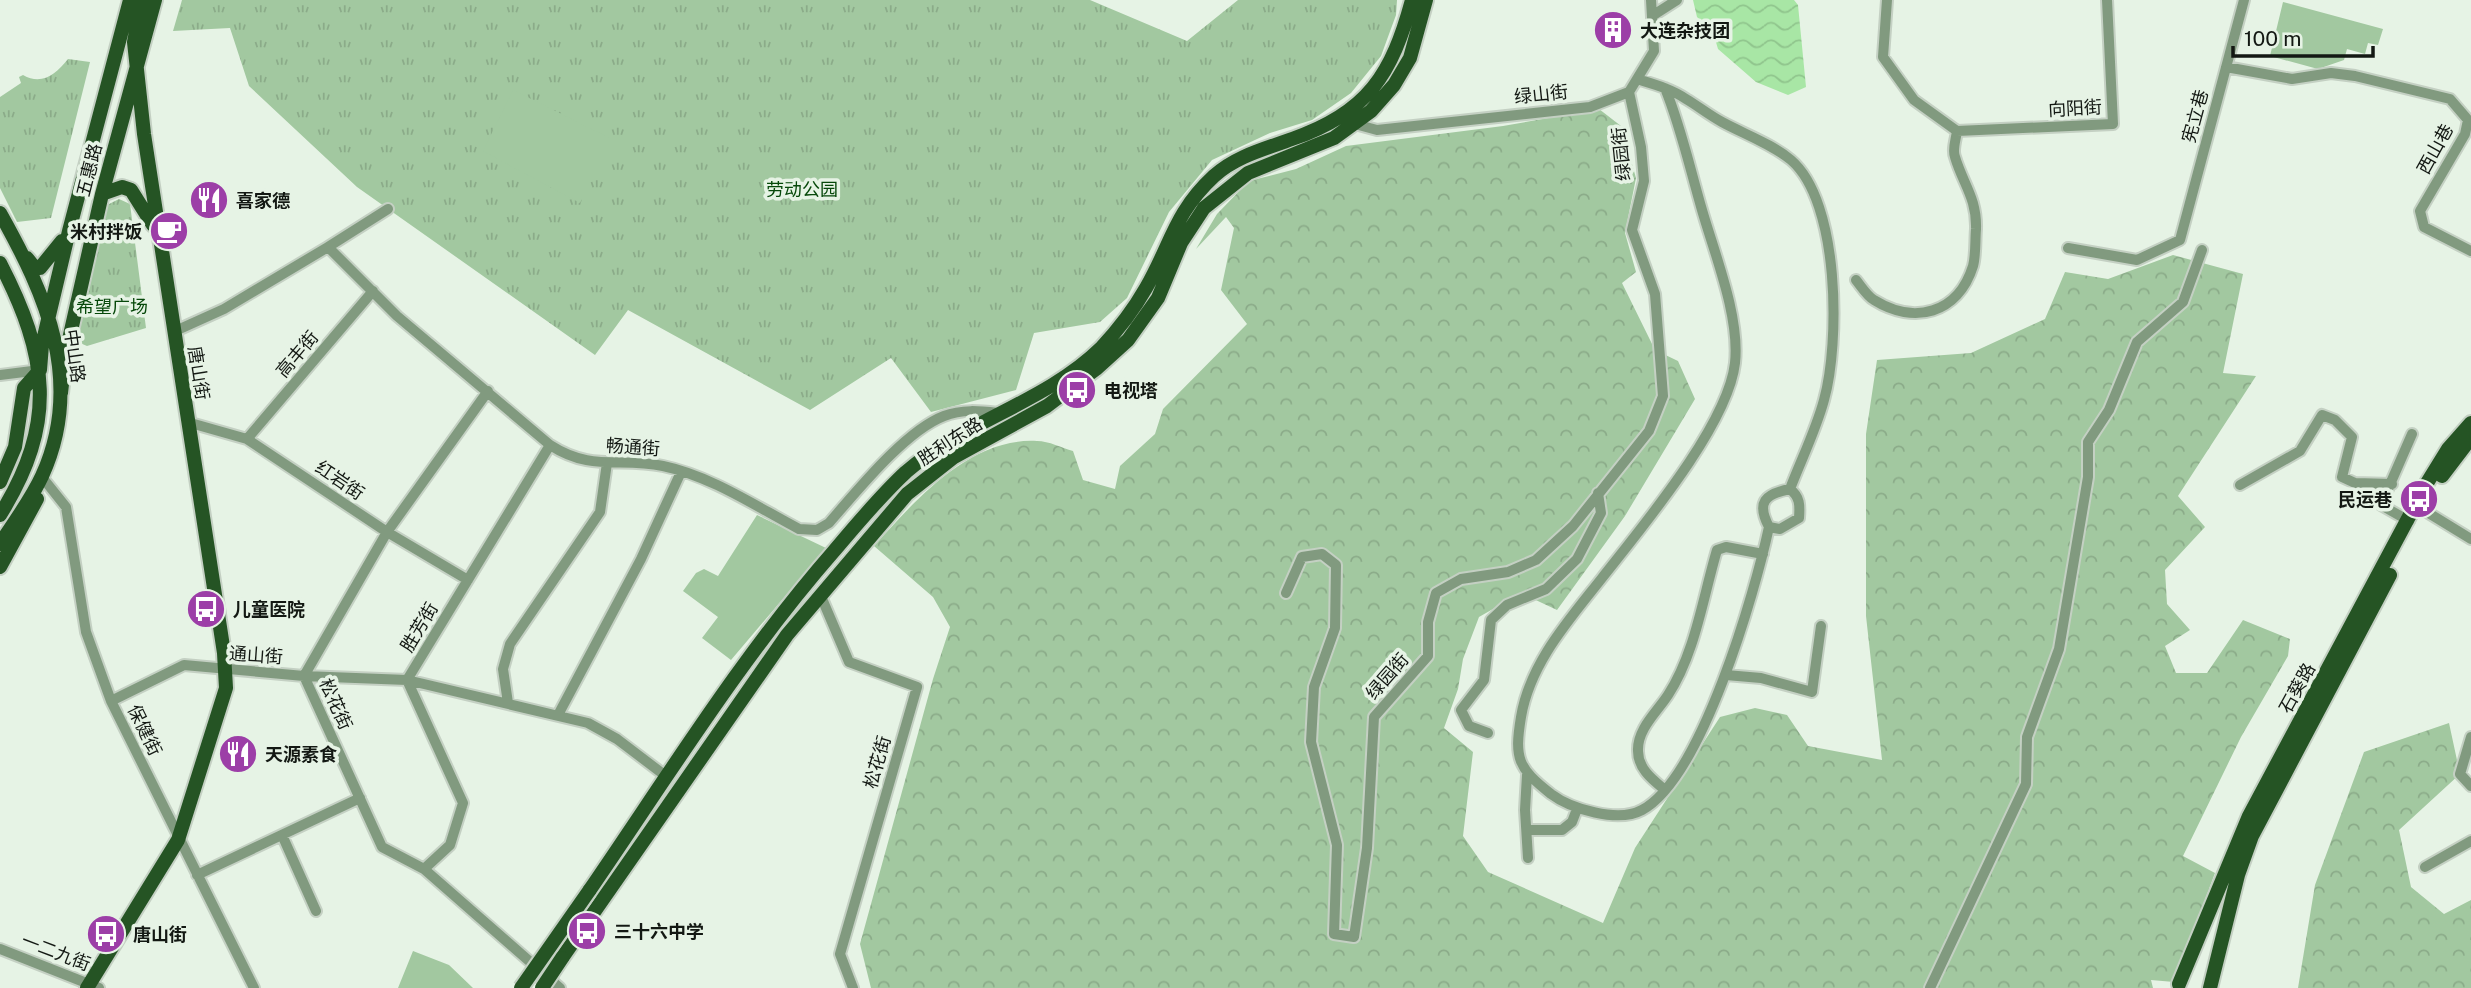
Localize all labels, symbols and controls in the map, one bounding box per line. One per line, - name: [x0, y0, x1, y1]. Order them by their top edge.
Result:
- building icon: 大连杂技团: [1592, 9, 1634, 51]
- scale bar: [2233, 14, 2373, 58]
- place label: 大连杂技团: [1640, 20, 1730, 41]
- text: 100 m: [2244, 26, 2301, 51]
- street label: 绿山街: [1513, 81, 1569, 107]
- street label: 宪立巷: [2178, 87, 2212, 145]
- street label: 向阳街: [2047, 96, 2103, 120]
- street label: 西山巷: [2413, 120, 2457, 178]
- street label: 绿园街: [1608, 126, 1634, 182]
- street label: 五惠路: [72, 141, 106, 199]
- restaurant icon: 喜家德: [188, 179, 230, 221]
- park label: 劳动公园: [766, 179, 838, 200]
- place label: 喜家德: [236, 190, 290, 211]
- cafe icon: 米村拌饭: [148, 210, 190, 252]
- place label: 米村拌饭: [70, 221, 142, 242]
- park label: 希望广场: [76, 296, 148, 317]
- street label: 高丰街: [272, 327, 322, 381]
- street label: 中山路: [61, 328, 89, 384]
- street label: 唐山街: [184, 345, 214, 401]
- bus stop icon: 电视塔: [1056, 369, 1098, 411]
- place label: 电视塔: [1104, 380, 1158, 401]
- street label: 胜利东路: [914, 413, 986, 469]
- street label: 畅通街: [605, 435, 661, 459]
- street label: 红岩街: [312, 456, 368, 504]
- bus stop icon: 民运巷: [2398, 478, 2440, 520]
- place label: 民运巷: [2338, 489, 2392, 510]
- bus stop icon: 儿童医院: [185, 588, 227, 630]
- street label: 胜芳街: [396, 598, 442, 656]
- place label: 儿童医院: [233, 599, 305, 620]
- street label: 通山街: [228, 643, 284, 667]
- street label: 绿园街: [1361, 649, 1413, 703]
- street label: 石葵路: [2275, 659, 2319, 717]
- street label: 松花街: [315, 675, 357, 733]
- street label: 保健街: [124, 701, 166, 759]
- restaurant icon: 天源素食: [217, 733, 259, 775]
- street label: 松花街: [859, 733, 895, 791]
- place label: 天源素食: [265, 744, 337, 765]
- bus stop icon: 三十六中学: [566, 910, 608, 952]
- bus stop icon: 唐山街: [85, 913, 127, 955]
- place label: 三十六中学: [614, 921, 704, 942]
- place label: 唐山街: [133, 924, 187, 945]
- street label: 一二九街: [19, 929, 93, 975]

